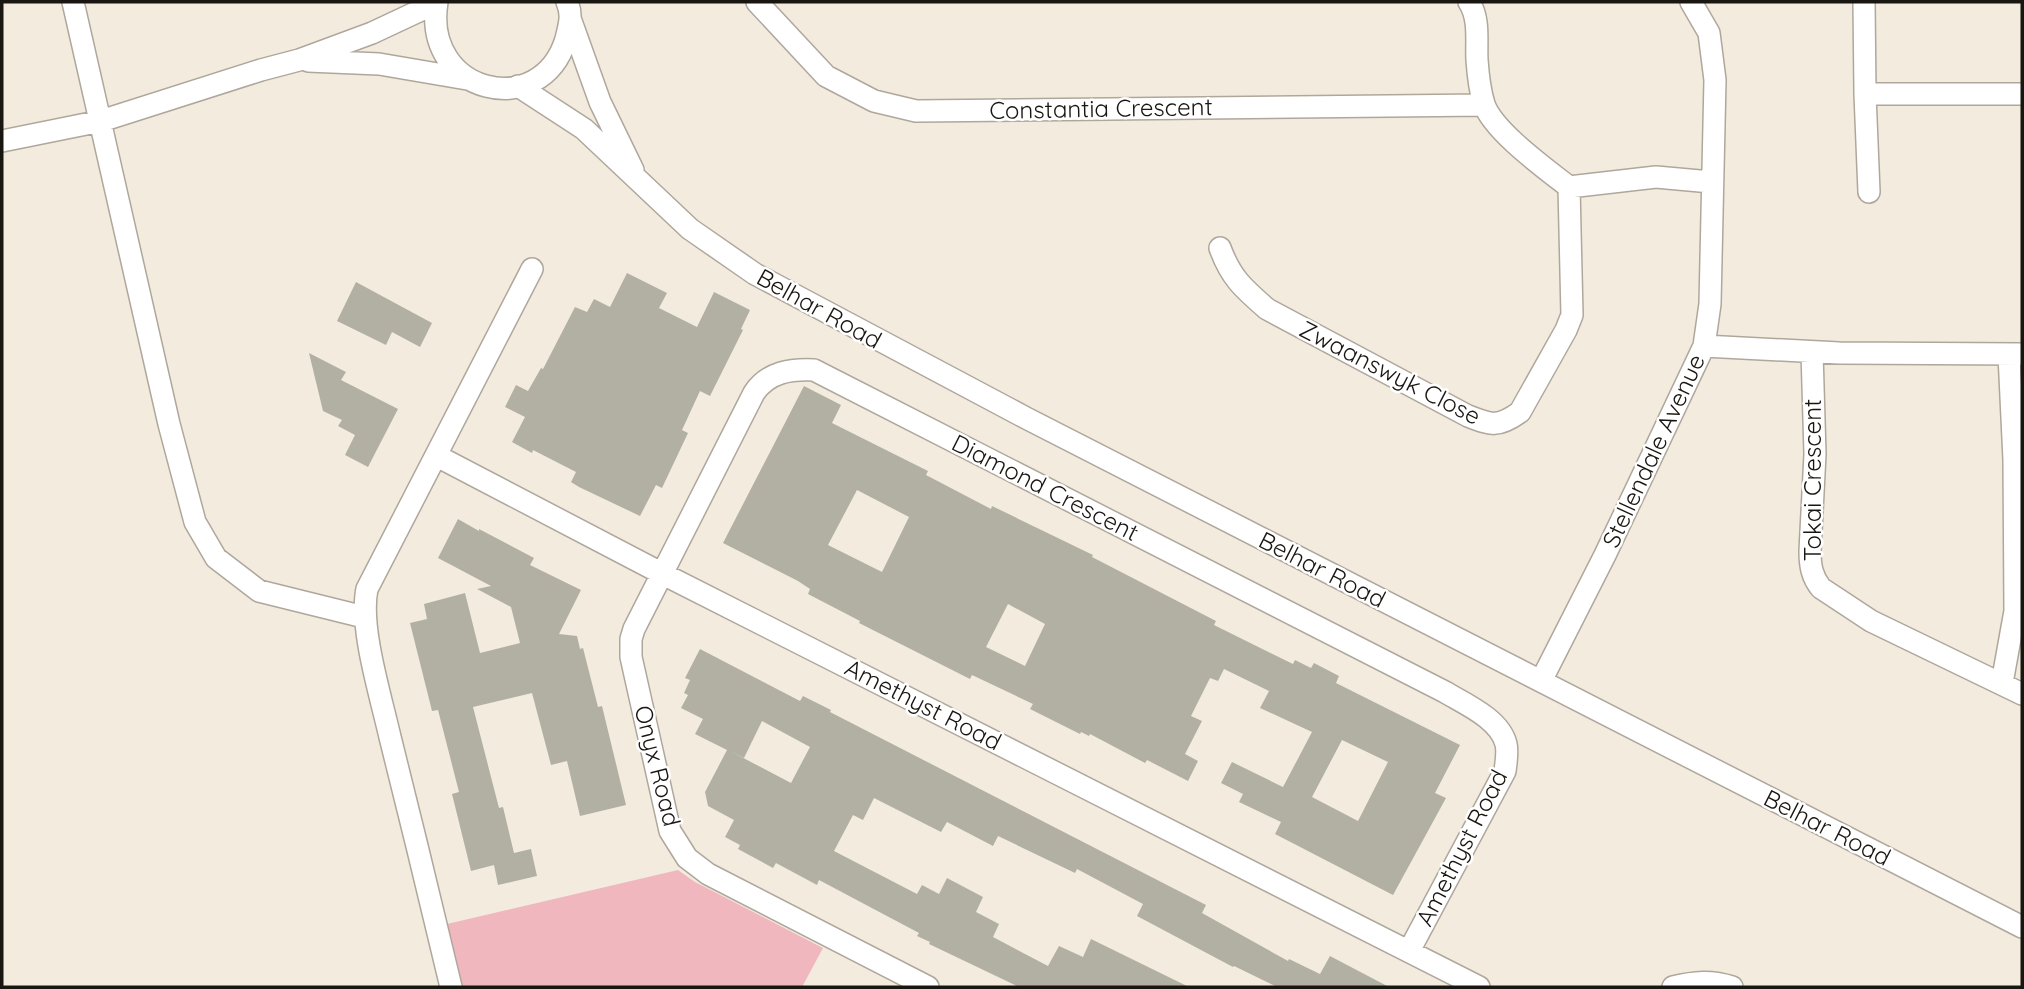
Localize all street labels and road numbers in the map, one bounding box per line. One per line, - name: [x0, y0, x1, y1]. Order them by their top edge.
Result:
- street label: Constantia Crescent: [989, 91, 1213, 125]
- street label: Belhar Road: [752, 262, 887, 355]
- street label: Zwaanswyk Close: [1295, 313, 1486, 431]
- street label: Stellendale Avenue: [1595, 349, 1711, 552]
- street label: Tokai Crescent: [1797, 399, 1827, 561]
- street label: Diamond Crescent: [947, 427, 1144, 547]
- street label: Belhar Road: [1254, 524, 1391, 614]
- street label: Amethyst Road: [840, 652, 1007, 756]
- street label: Onyx Road: [628, 702, 687, 829]
- street label: Amethyst Road: [1409, 764, 1513, 931]
- street label: Belhar Road: [1759, 782, 1896, 872]

